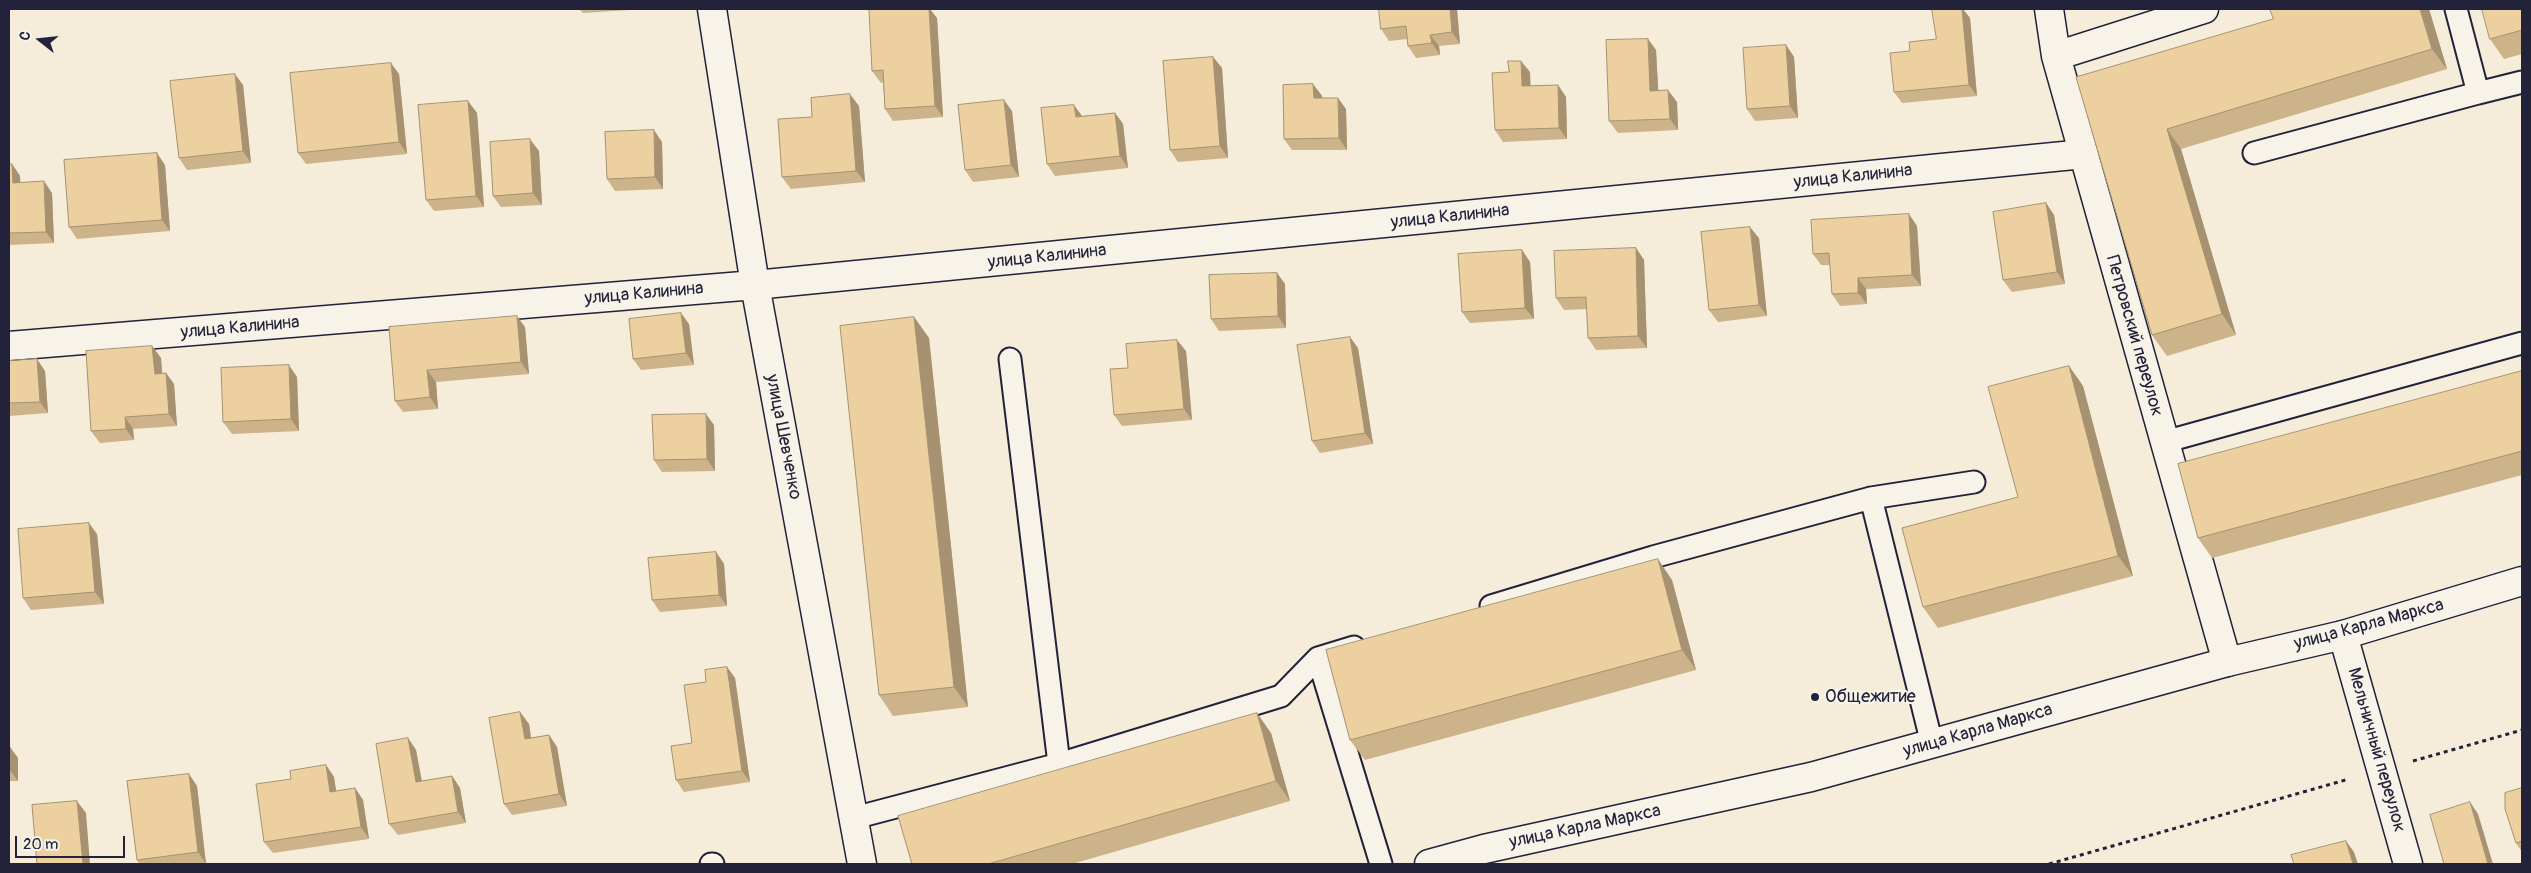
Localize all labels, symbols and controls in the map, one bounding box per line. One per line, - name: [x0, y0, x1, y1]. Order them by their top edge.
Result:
- north arrow: [15, 15, 65, 65]
- text: С: [16, 29, 34, 42]
- street label: улица Калинина: [1793, 160, 1913, 194]
- street label: улица Калинина: [1390, 200, 1510, 234]
- street label: улица Калинина: [987, 240, 1107, 274]
- street label: Петровский переулок: [2101, 253, 2167, 419]
- street label: улица Калинина: [584, 278, 704, 310]
- street label: улица Калинина: [180, 312, 300, 344]
- street label: улица Шевченко: [760, 373, 806, 501]
- street label: улица Карла Маркса: [2292, 595, 2446, 655]
- street label: Мельничный переулок: [2342, 665, 2410, 835]
- place label: Общежитие: [1825, 686, 1916, 708]
- marker: Общежитие: [1809, 691, 1821, 703]
- street label: улица Карла Маркса: [1901, 699, 2055, 763]
- street label: улица Карла Маркса: [1507, 800, 1663, 854]
- scale bar: [18, 826, 128, 858]
- text: 20 m: [23, 835, 58, 854]

